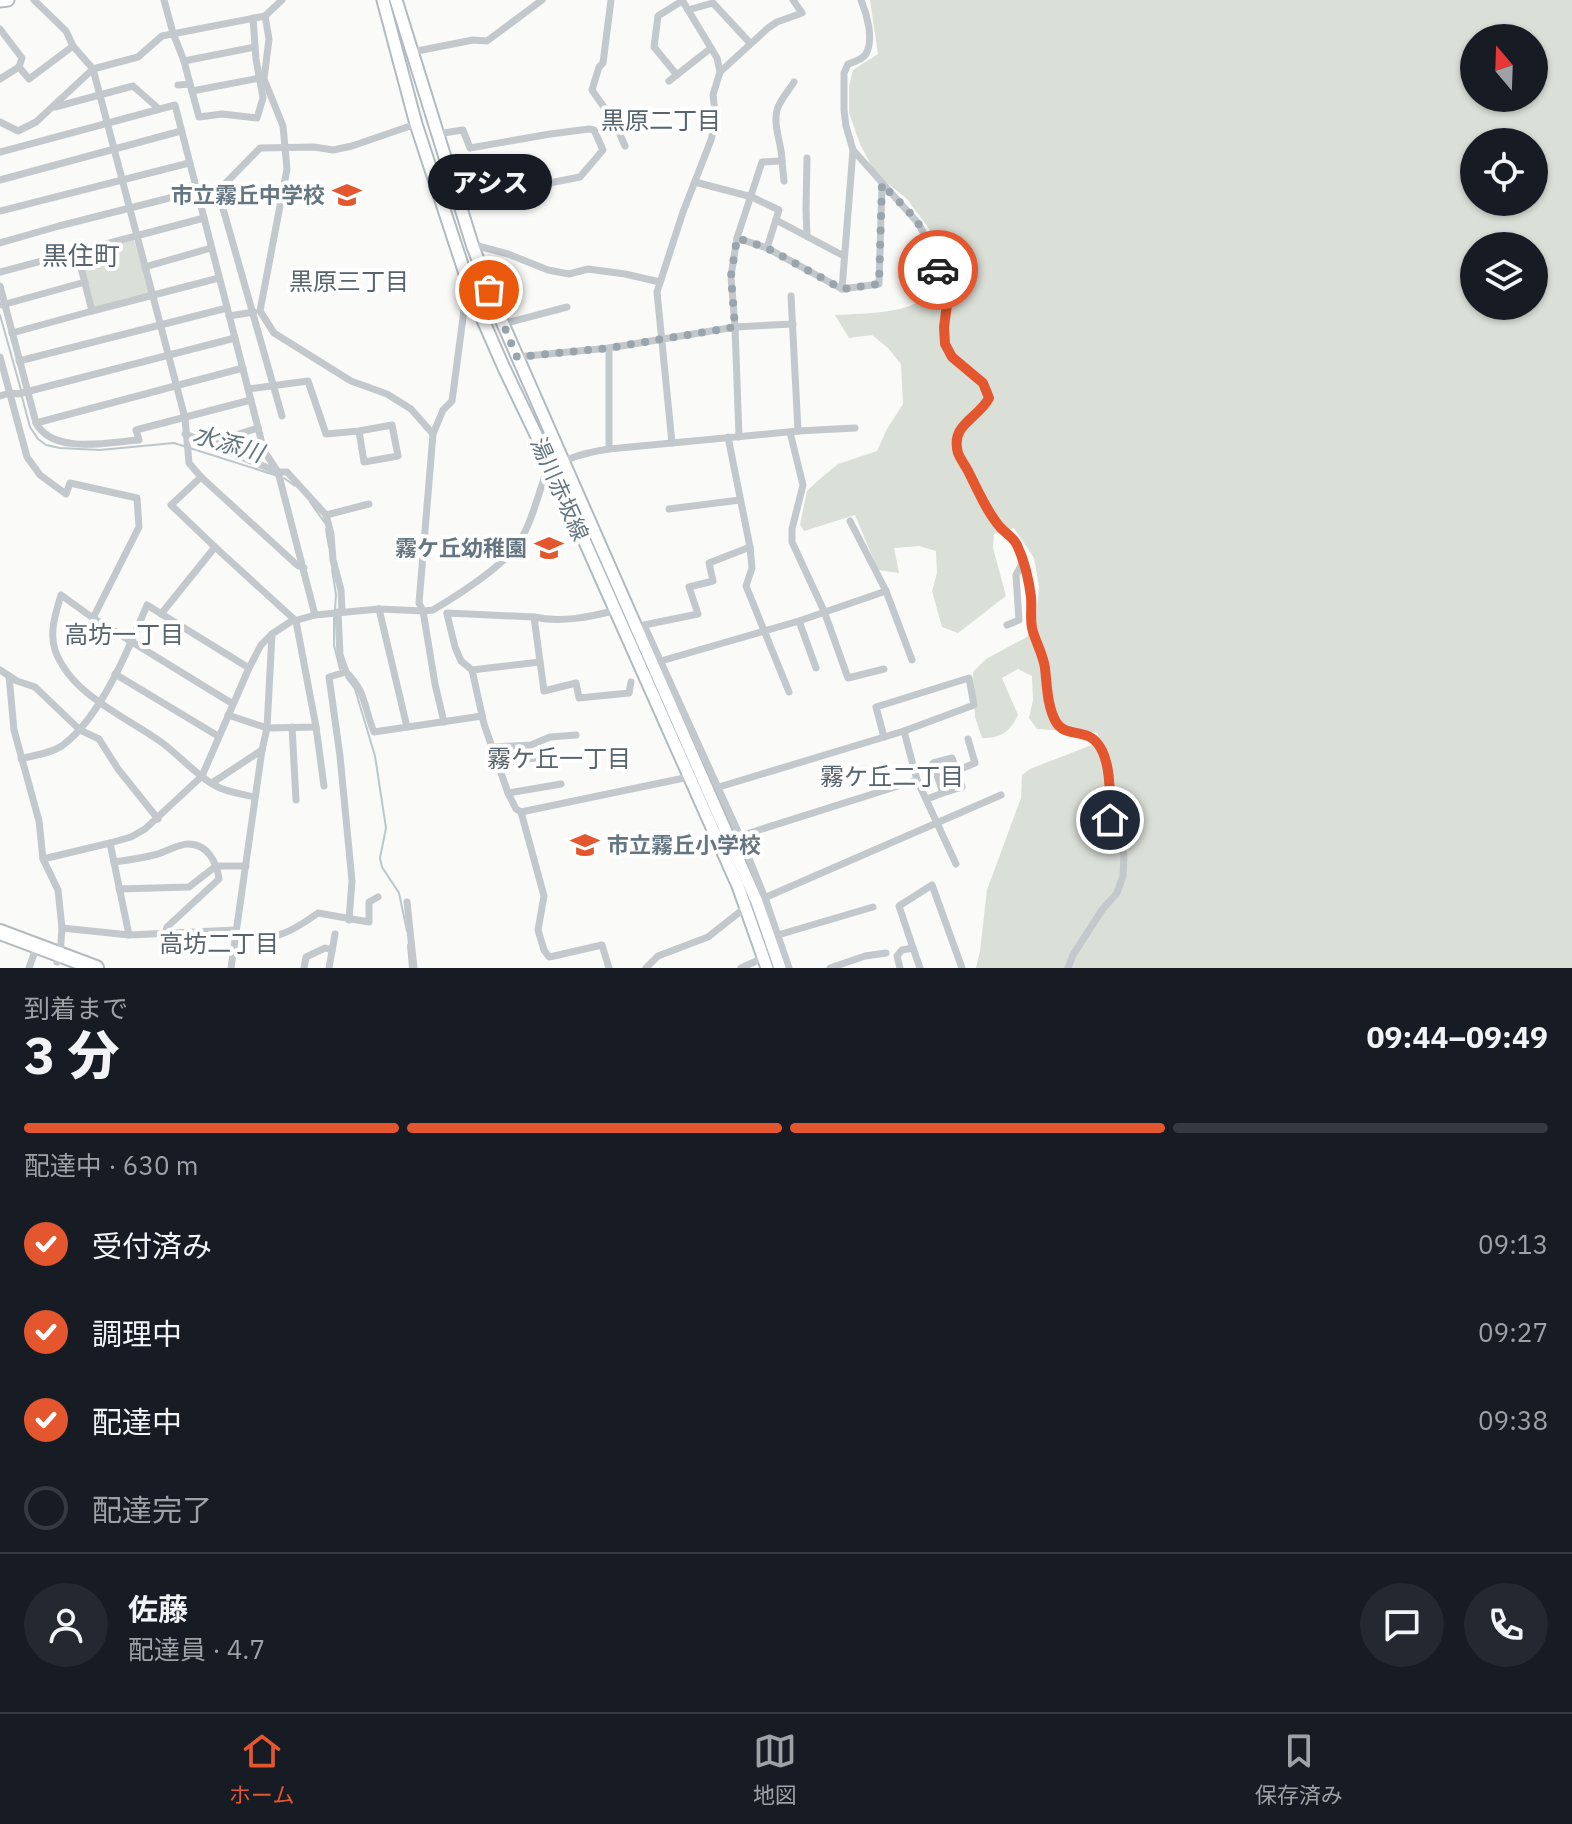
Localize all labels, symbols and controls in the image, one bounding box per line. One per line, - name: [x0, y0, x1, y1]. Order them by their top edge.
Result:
- north arrow: [1460, 24, 1548, 112]
- map controls: [1460, 24, 1548, 320]
- district label: 黒原二丁目: [601, 104, 721, 136]
- button: locate: [1460, 128, 1548, 216]
- callout: アシス: [427, 154, 551, 210]
- text: アシス: [452, 165, 528, 199]
- place label: 市立霧丘中学校: [171, 180, 325, 209]
- school or university icon: 市立霧丘中学校: [332, 180, 362, 210]
- courier: [898, 230, 978, 310]
- button: layers: [1460, 232, 1548, 320]
- district label: 黒住町: [42, 238, 120, 272]
- icon: car: [916, 248, 960, 292]
- pin: [455, 256, 523, 324]
- district label: 黒原三丁目: [289, 265, 409, 297]
- icon: bag: [467, 268, 511, 312]
- water label: 水添川: [189, 417, 270, 470]
- street label: 湯川赤坂線: [525, 433, 596, 545]
- place label: 霧ケ丘幼稚園: [395, 533, 527, 562]
- school or university icon: 霧ケ丘幼稚園: [534, 533, 564, 563]
- district label: 高坊一丁目: [64, 618, 184, 650]
- district label: 霧ケ丘一丁目: [487, 742, 631, 774]
- district label: 霧ケ丘二丁目: [820, 760, 964, 792]
- pin: [1076, 786, 1144, 854]
- icon: home: [1088, 798, 1132, 842]
- school or university icon: 市立霧丘小学校: [570, 830, 600, 860]
- place label: 市立霧丘小学校: [607, 830, 761, 859]
- district label: 高坊二丁目: [159, 927, 279, 959]
- text: 到着まで: [24, 991, 128, 1025]
- text: 09:44–09:49: [1367, 1017, 1548, 1056]
- text: 3 分: [24, 1021, 119, 1088]
- text: 配達中 · 630 m: [24, 1148, 198, 1182]
- icon: check: [24, 1222, 68, 1266]
- text: 受付済み: [92, 1226, 212, 1265]
- text: 09:13: [1478, 1227, 1548, 1261]
- icon: check: [24, 1310, 68, 1354]
- text: 調理中: [92, 1314, 182, 1353]
- text: 09:27: [1478, 1315, 1548, 1349]
- icon: check: [24, 1398, 68, 1442]
- text: 配達中: [92, 1402, 182, 1441]
- text: 09:38: [1478, 1403, 1548, 1437]
- text: 配達完了: [92, 1490, 212, 1529]
- button: person: [24, 1583, 108, 1667]
- button: chat: [1360, 1583, 1444, 1667]
- button: phone: [1464, 1583, 1548, 1667]
- text: 佐藤: [128, 1589, 188, 1628]
- text: 配達員 · 4.7: [128, 1632, 265, 1666]
- tab: ホーム: [229, 1729, 294, 1809]
- tab: 地図: [753, 1729, 797, 1809]
- tab: 保存済み: [1255, 1729, 1343, 1809]

